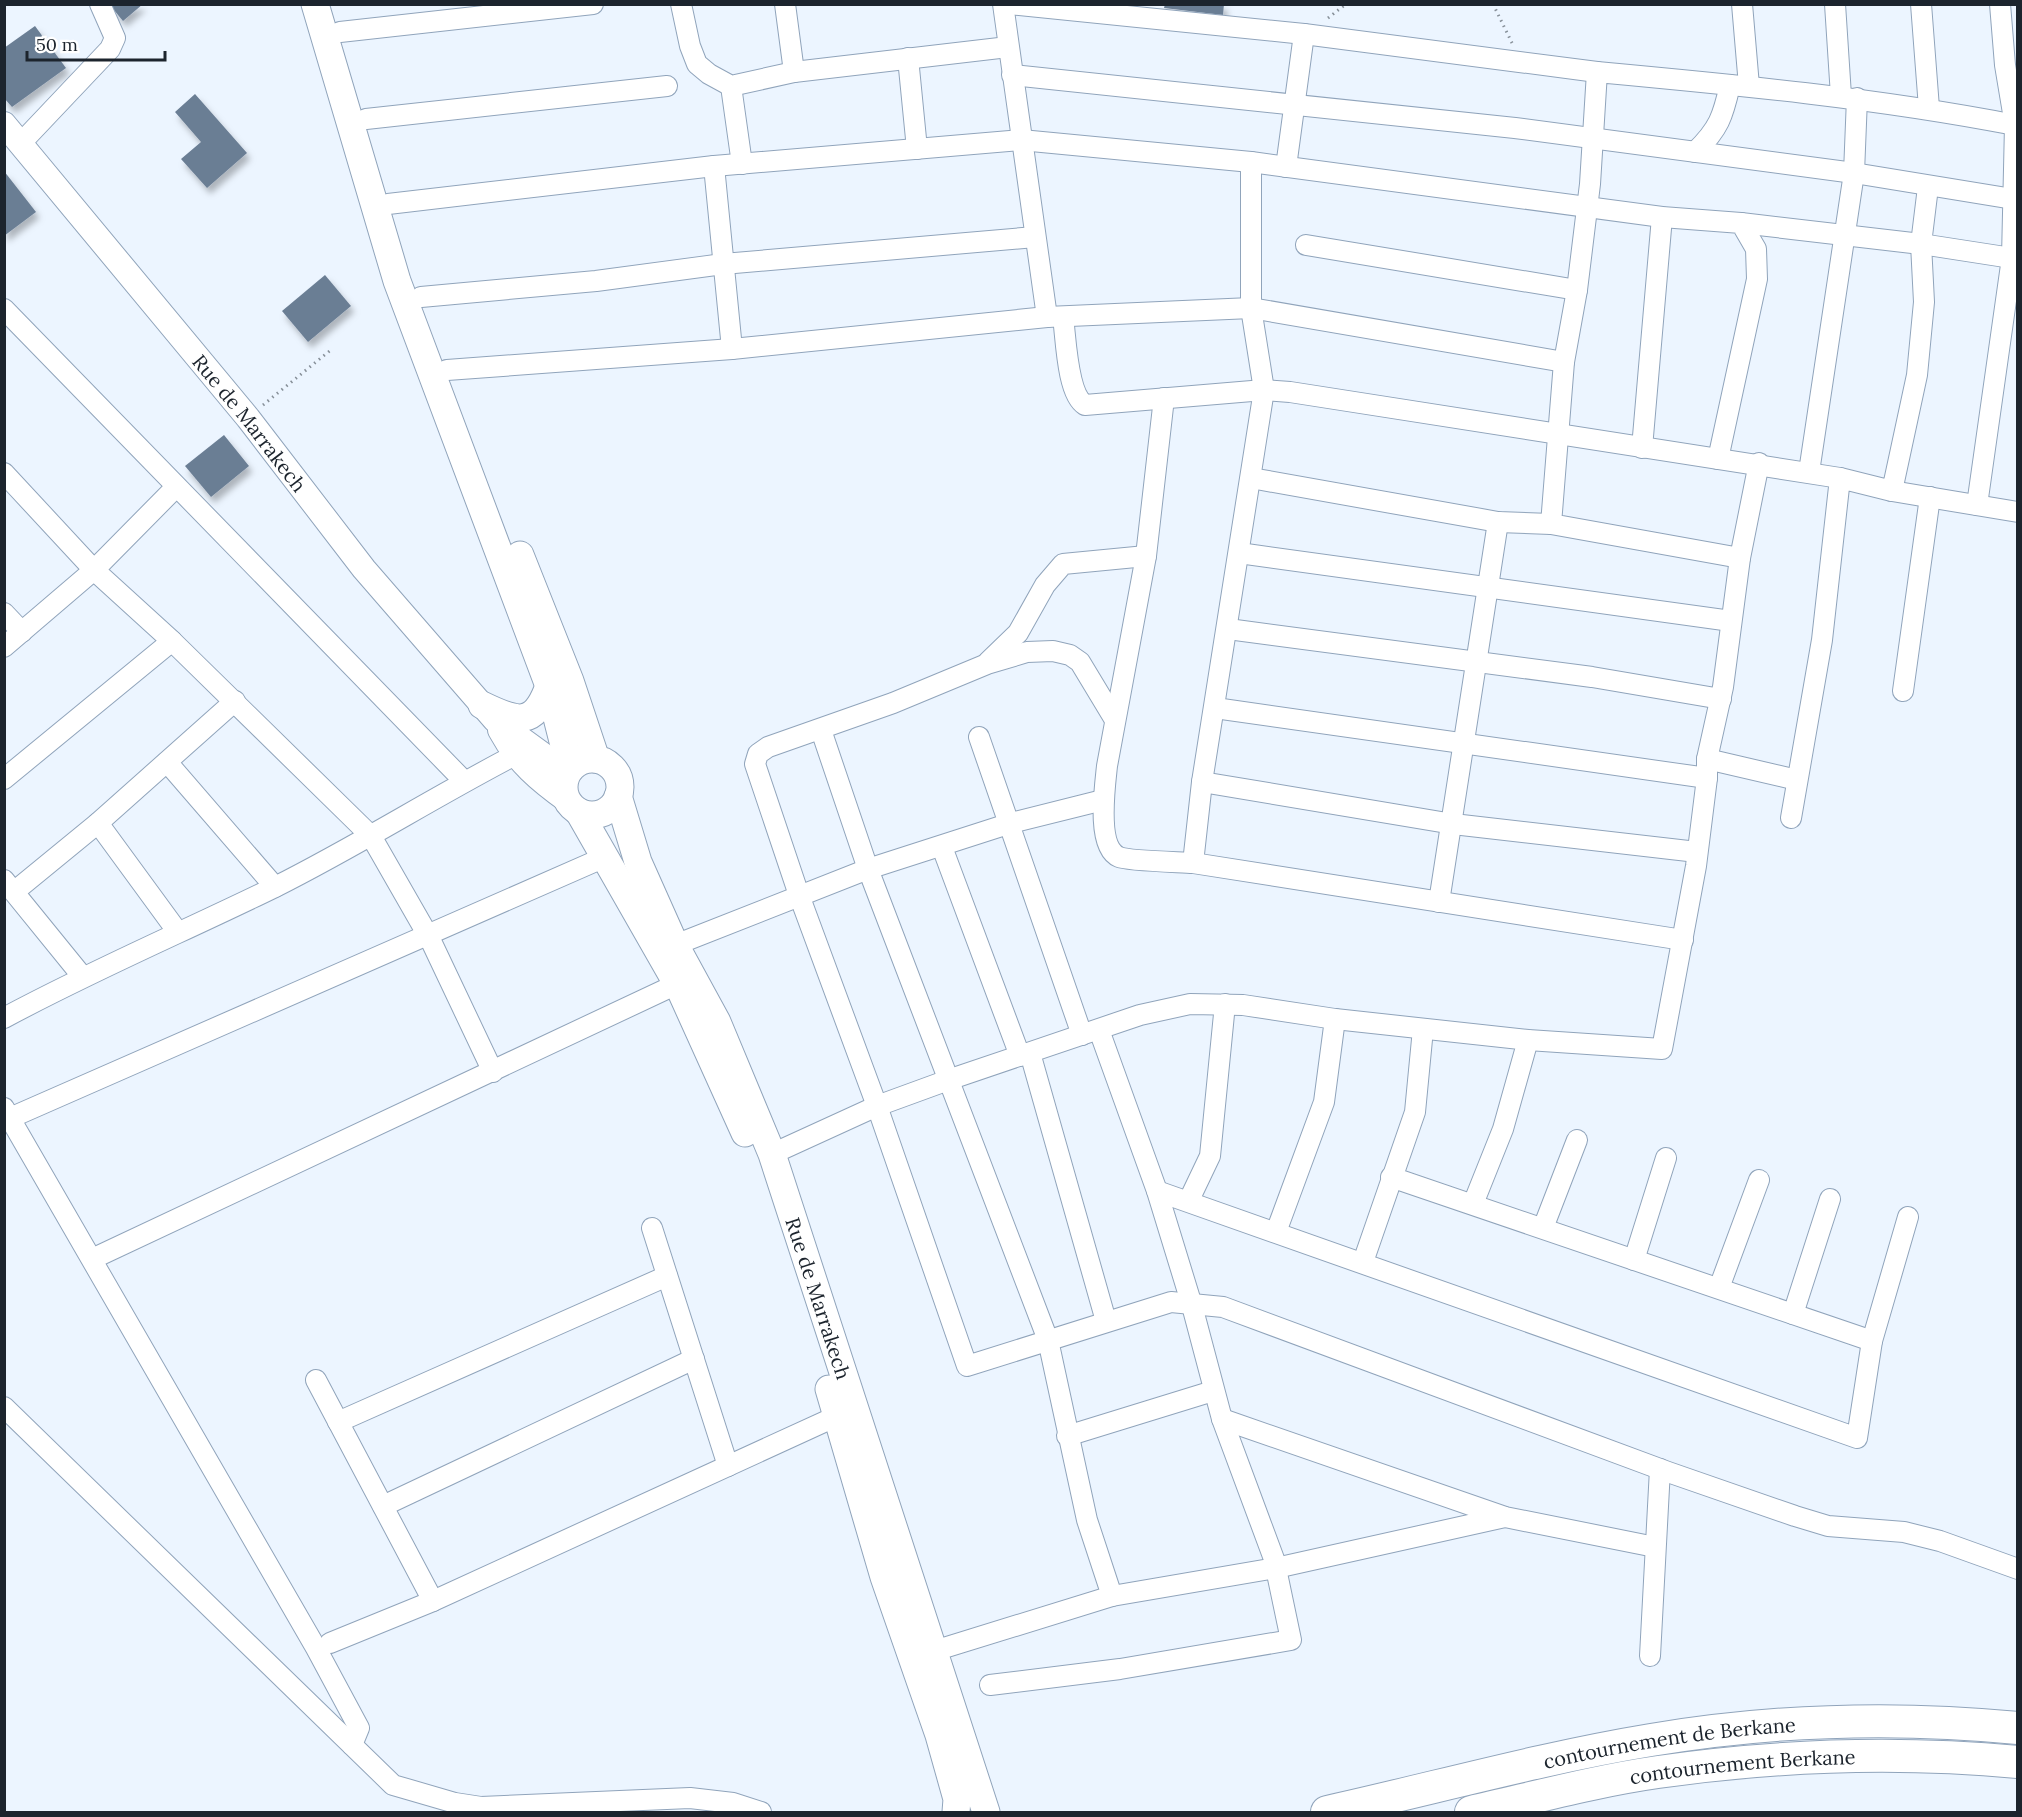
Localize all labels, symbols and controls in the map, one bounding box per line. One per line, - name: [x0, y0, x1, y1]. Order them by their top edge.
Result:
- scale bar: [27, 24, 165, 62]
- text: 50 m: [36, 33, 78, 56]
- street label: Rue de Marrakech: [188, 349, 312, 497]
- street label: Rue de Marrakech: [781, 1214, 857, 1382]
- street label: contournement de Berkane: [1541, 1711, 1797, 1773]
- street label: contournement Berkane: [1627, 1744, 1856, 1789]

